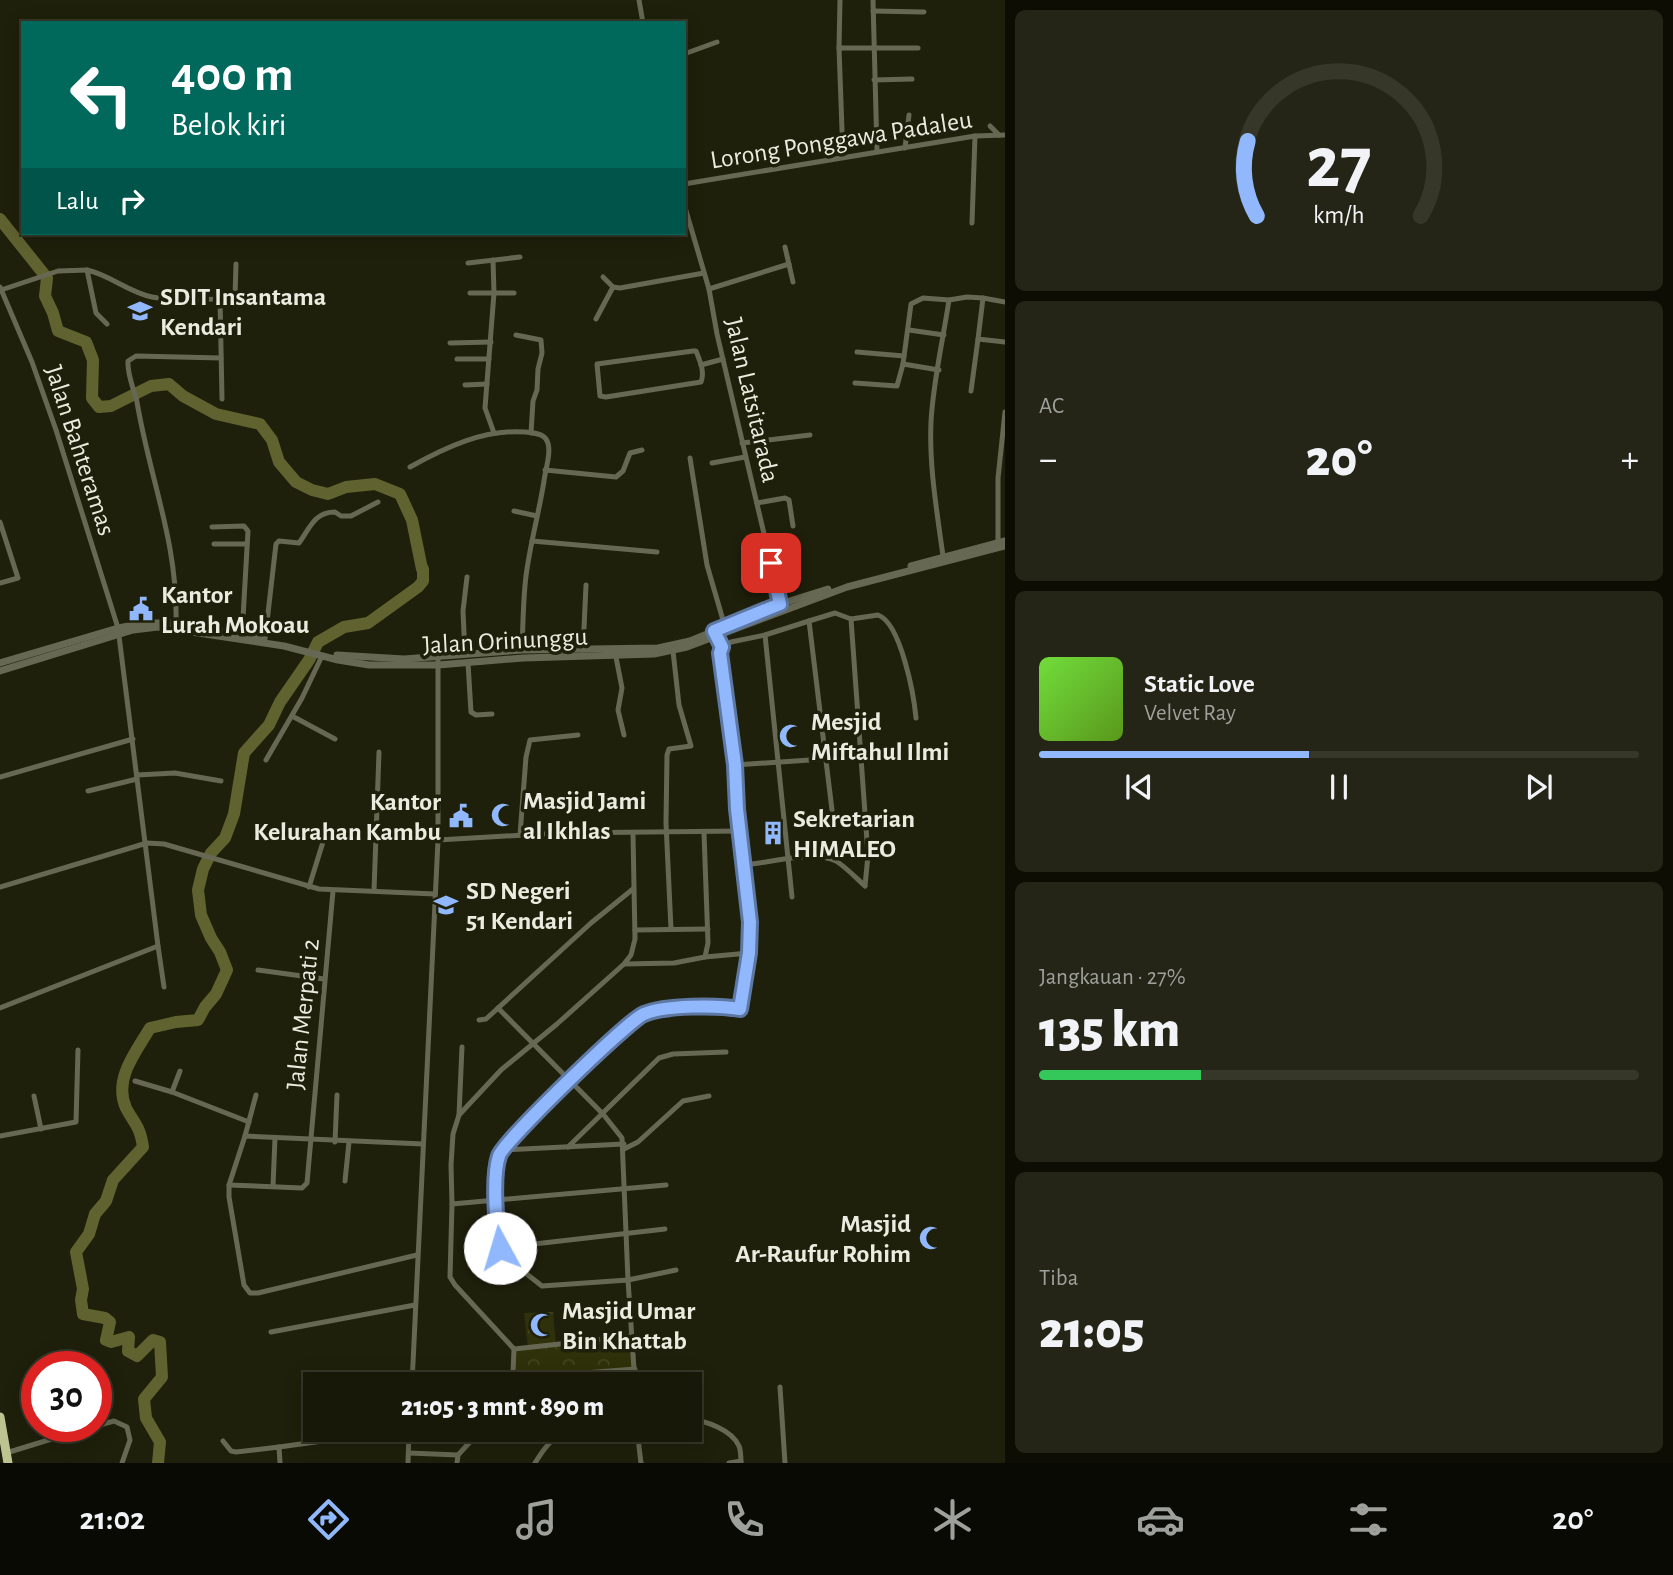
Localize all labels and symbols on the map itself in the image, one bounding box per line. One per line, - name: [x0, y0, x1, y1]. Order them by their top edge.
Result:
- street label: Lorong Ponggawa Padaleu: [708, 106, 974, 174]
- place label: SDIT Insantama Kendari: [160, 284, 326, 340]
- school or university icon: SDIT Insantama Kendari: [126, 297, 154, 325]
- street label: Jalan Latsitarada: [720, 315, 784, 485]
- street label: Jalan Bahteramas: [40, 362, 120, 539]
- pin: [741, 533, 801, 593]
- place label: Kantor Lurah Mokoau: [161, 582, 310, 638]
- public building icon: Kantor Lurah Mokoau: [127, 595, 155, 623]
- street label: Jalan Orinunggu: [422, 624, 588, 658]
- place label: Mesjid Miftahul Ilmi: [811, 709, 949, 765]
- mosque icon: Mesjid Miftahul Ilmi: [777, 722, 805, 750]
- place label: Masjid Jami al Ikhlas: [523, 788, 646, 844]
- place label: Kantor Kelurahan Kambu: [253, 789, 441, 845]
- mosque icon: Masjid Jami al Ikhlas: [489, 801, 517, 829]
- public building icon: Kantor Kelurahan Kambu: [447, 802, 475, 830]
- place label: Sekretarian HIMALEO: [793, 806, 915, 862]
- building icon: Sekretarian HIMALEO: [759, 819, 787, 847]
- place label: SD Negeri 51 Kendari: [466, 878, 573, 934]
- school or university icon: SD Negeri 51 Kendari: [432, 891, 460, 919]
- street label: Jalan Merpati 2: [282, 937, 324, 1091]
- position arrow: [463, 1211, 537, 1285]
- place label: Masjid Ar-Raufur Rohim: [735, 1211, 911, 1267]
- mosque icon: Masjid Ar-Raufur Rohim: [917, 1224, 945, 1252]
- place label: Masjid Umar Bin Khattab: [562, 1298, 695, 1354]
- mosque icon: Masjid Umar Bin Khattab: [528, 1311, 556, 1339]
- speed limit sign: 30: [21, 1351, 112, 1442]

